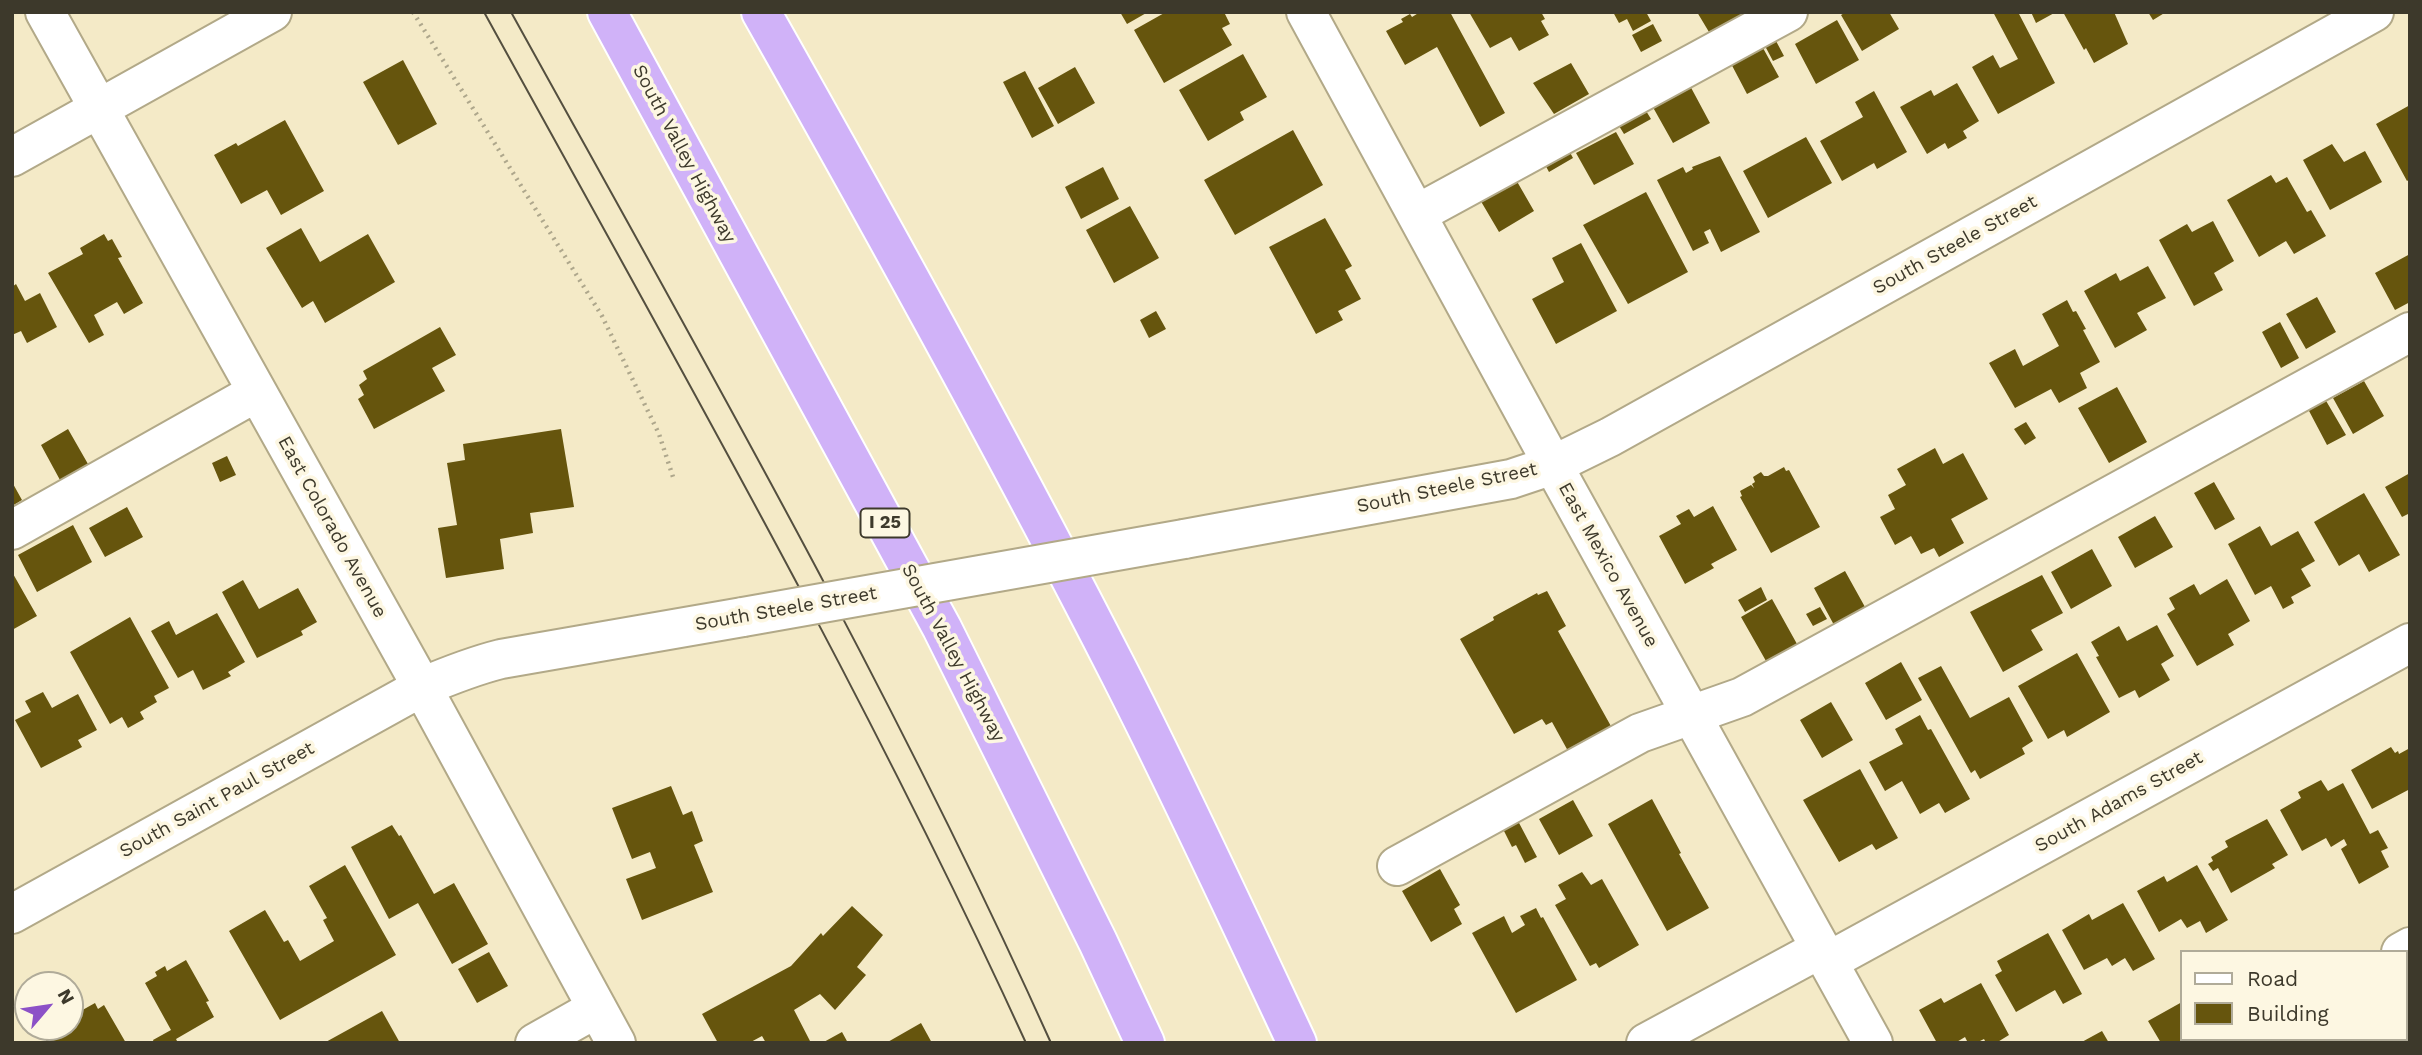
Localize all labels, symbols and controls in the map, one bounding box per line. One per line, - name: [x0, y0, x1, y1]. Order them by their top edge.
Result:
- street label: South Valley Highway: [627, 61, 741, 247]
- street label: South Steele Street: [1869, 190, 2041, 300]
- street label: East Colorado Avenue: [273, 432, 391, 622]
- street label: South Steele Street: [1355, 458, 1539, 518]
- street label: East Mexico Avenue: [1553, 479, 1663, 651]
- road number: I 25: [860, 508, 910, 538]
- street label: South Valley Highway: [896, 560, 1010, 746]
- street label: South Steele Street: [693, 582, 879, 636]
- street label: South Saint Paul Street: [116, 737, 318, 863]
- street label: South Adams Street: [2031, 746, 2207, 858]
- legend: [2180, 950, 2408, 1041]
- text: Road: [2247, 966, 2298, 991]
- north arrow: [14, 971, 84, 1041]
- text: N: [53, 985, 80, 1008]
- text: Building: [2247, 1001, 2329, 1026]

